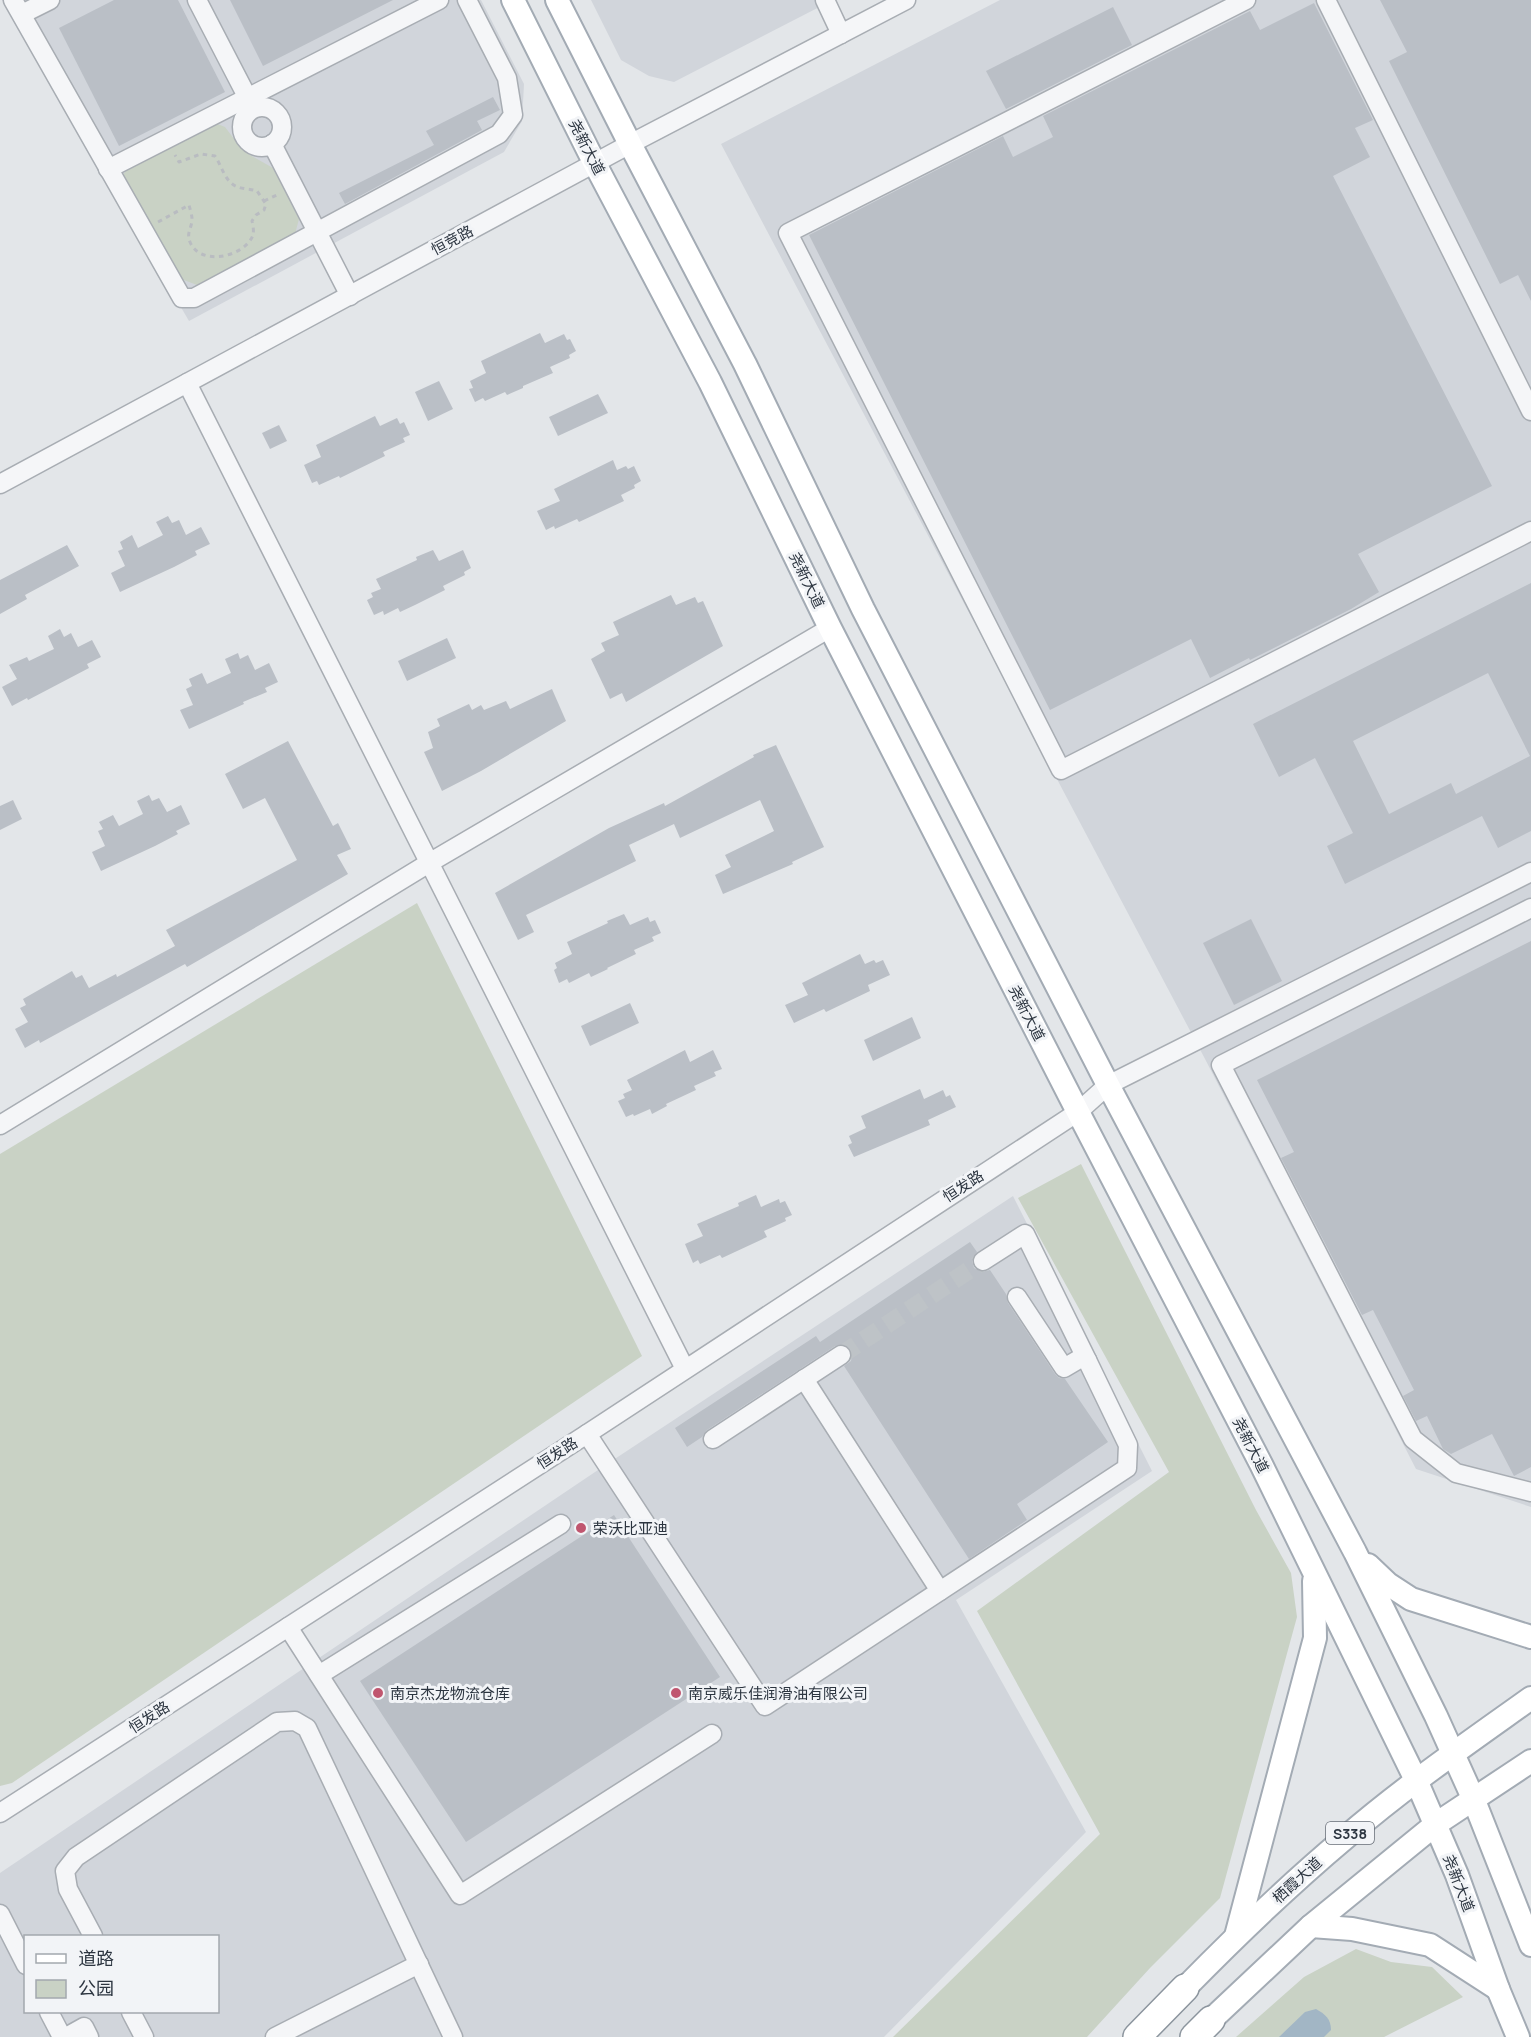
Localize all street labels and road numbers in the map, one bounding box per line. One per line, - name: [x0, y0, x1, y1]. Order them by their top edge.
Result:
- street label: 尧新大道: [564, 115, 610, 179]
- street label: 恒竞路: [427, 220, 477, 260]
- street label: 尧新大道: [784, 548, 830, 612]
- street label: 尧新大道: [1004, 981, 1050, 1045]
- street label: 恒发路: [938, 1165, 988, 1207]
- street label: 尧新大道: [1228, 1413, 1274, 1477]
- street label: 恒发路: [532, 1432, 582, 1474]
- street label: 恒发路: [124, 1696, 174, 1738]
- road number: S338: [1326, 1822, 1374, 1844]
- street label: 尧新大道: [1438, 1851, 1480, 1915]
- street label: 栖霞大道: [1268, 1852, 1326, 1908]

